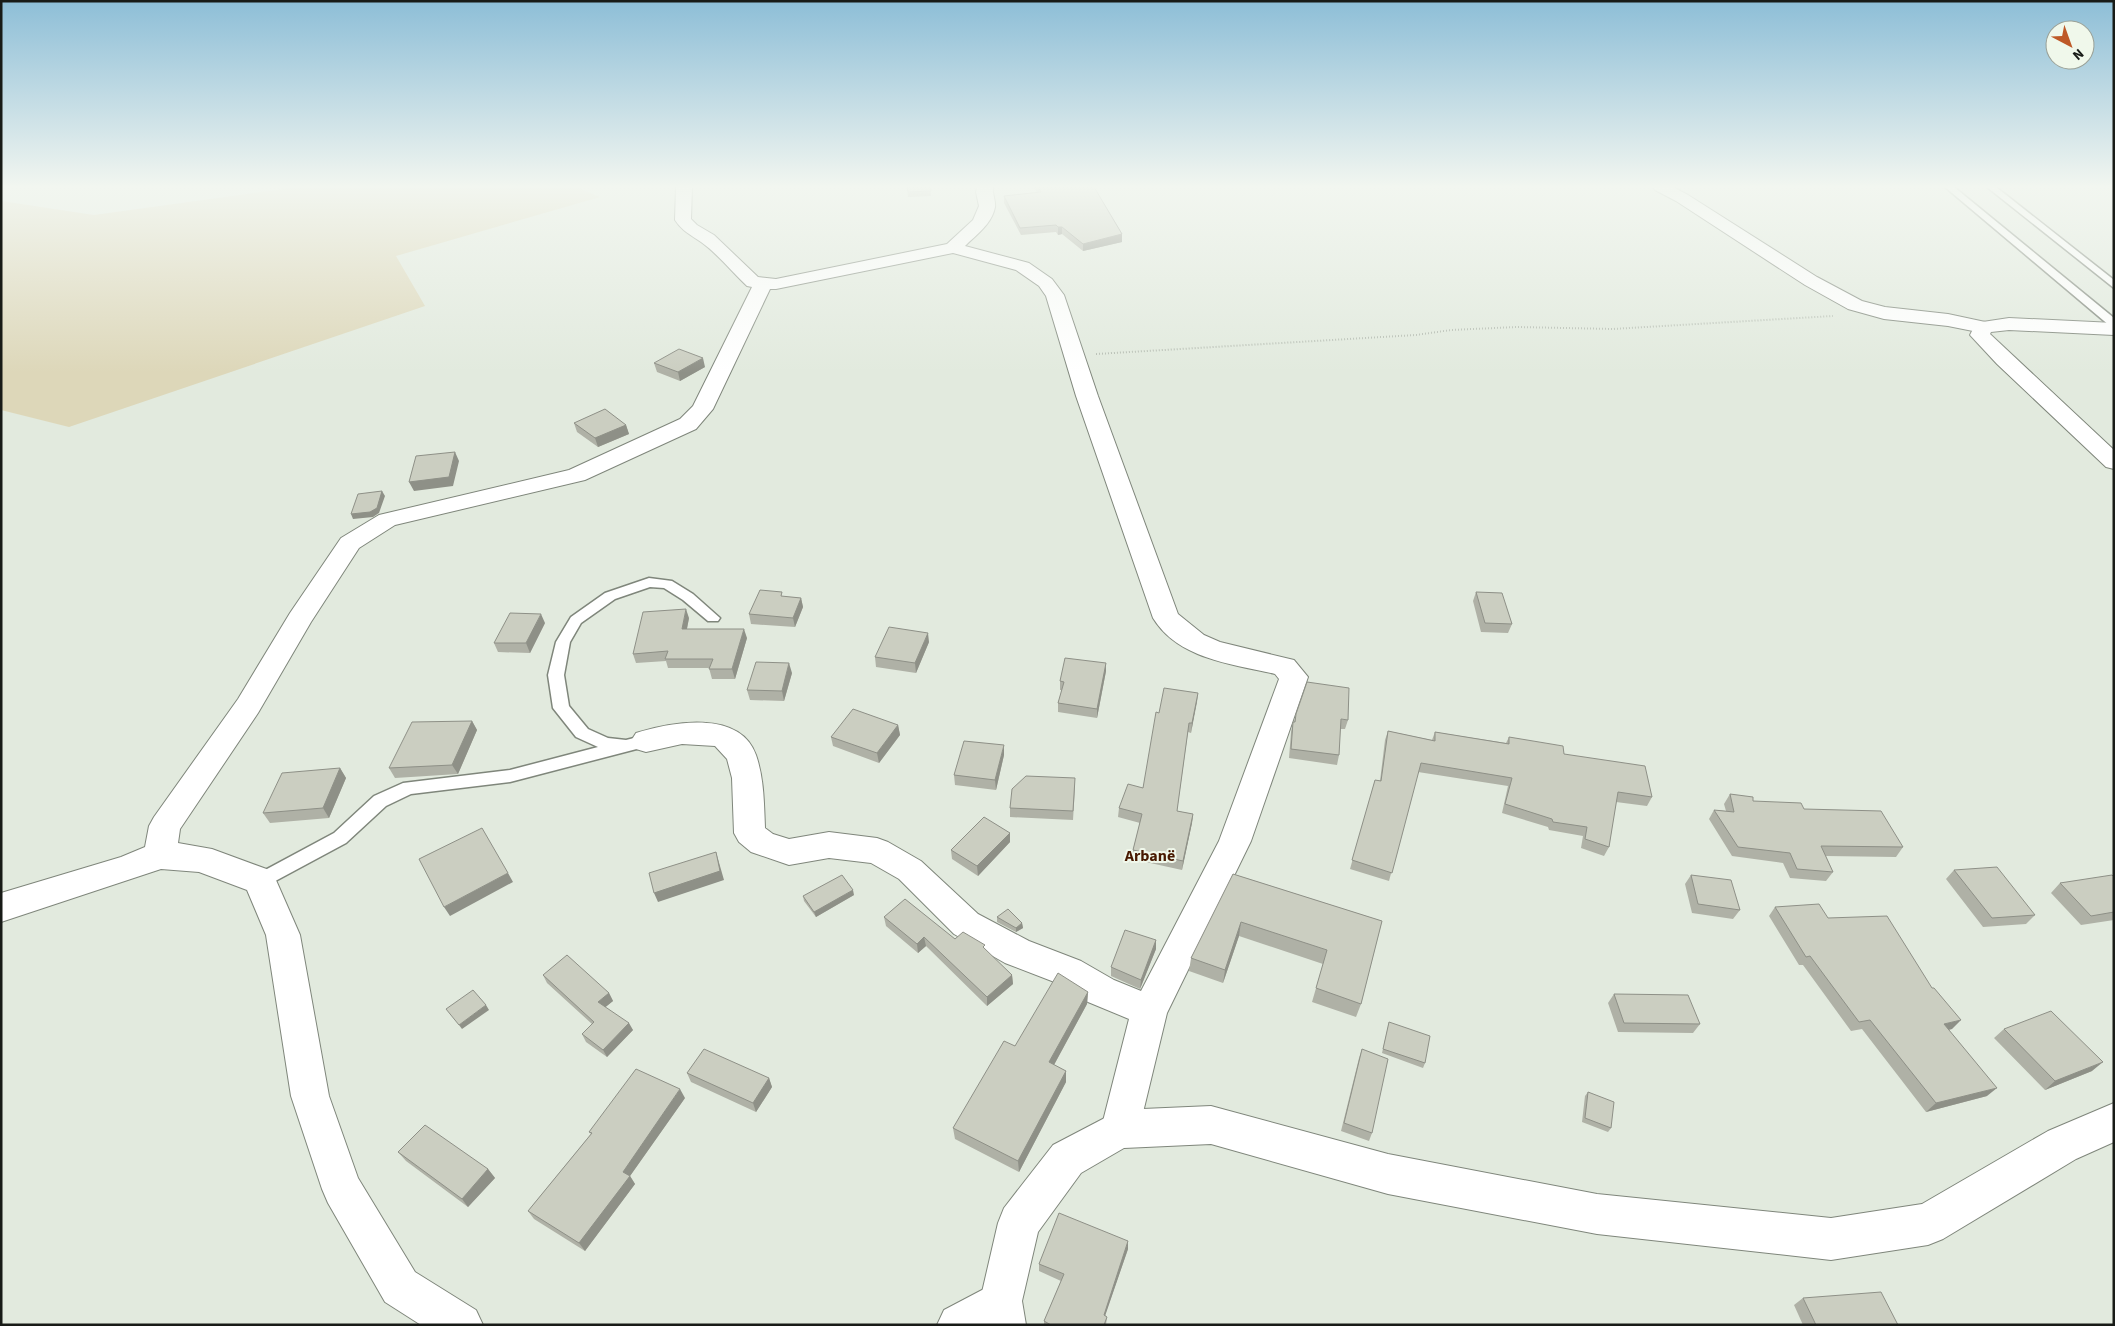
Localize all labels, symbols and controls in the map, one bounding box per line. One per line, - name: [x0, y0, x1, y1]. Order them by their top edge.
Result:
- north arrow: [2045, 20, 2095, 70]
- text: N: [2068, 43, 2088, 65]
- district label: Arbanë: [1124, 845, 1175, 867]

